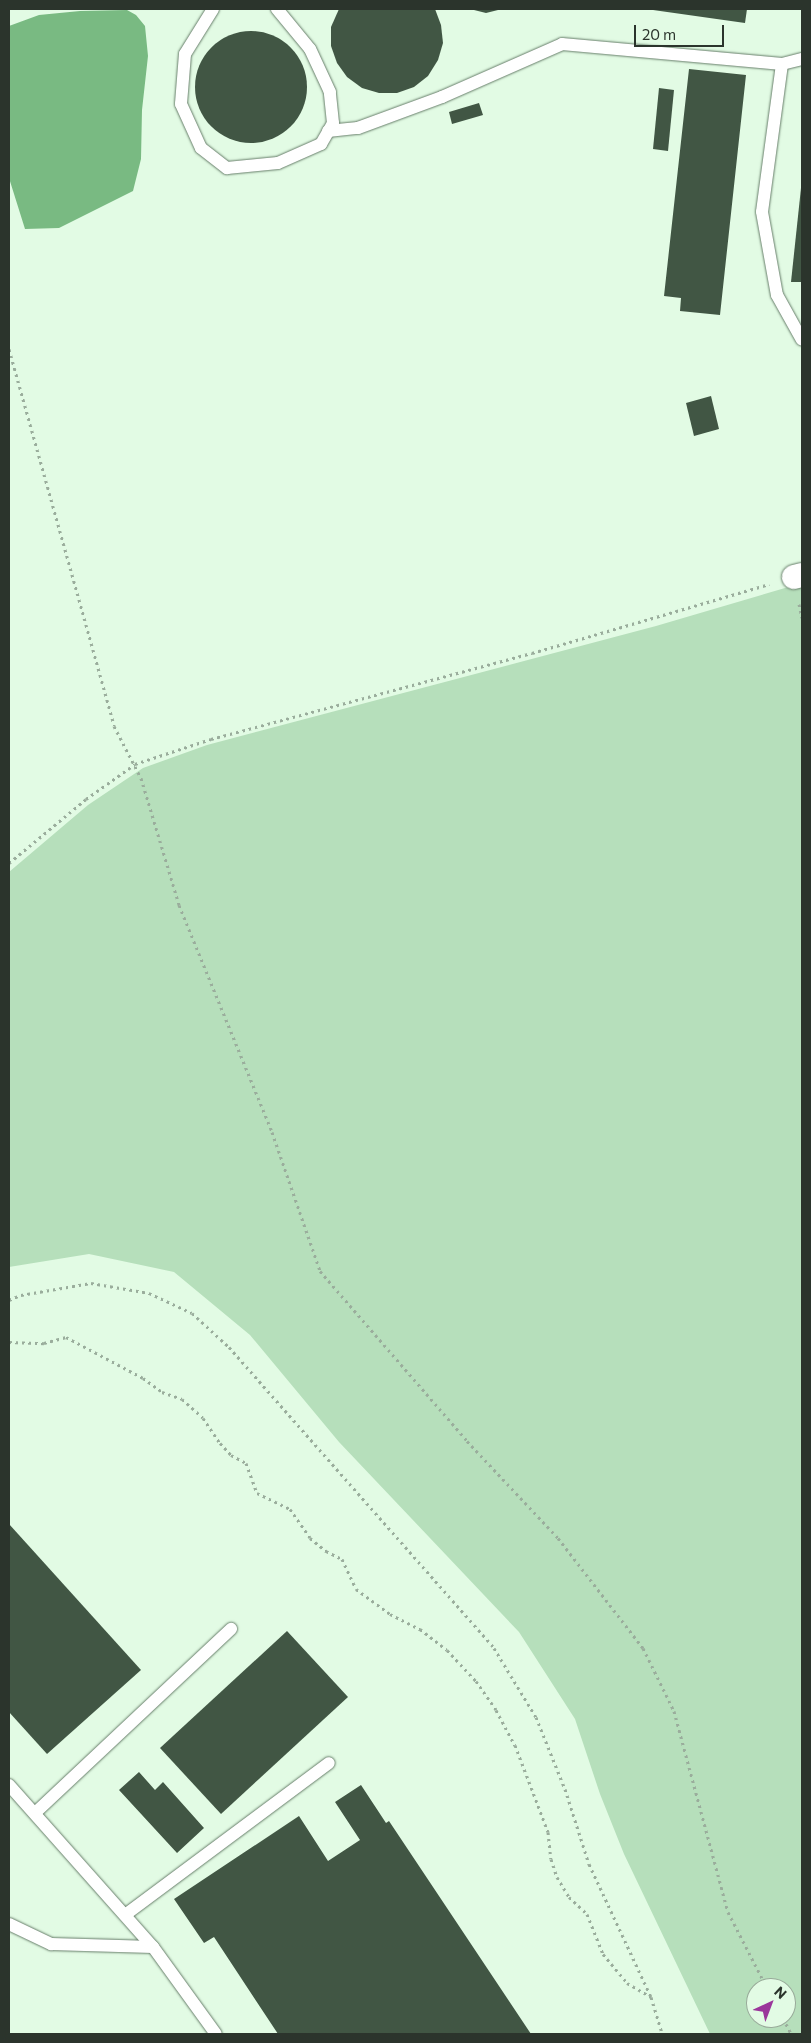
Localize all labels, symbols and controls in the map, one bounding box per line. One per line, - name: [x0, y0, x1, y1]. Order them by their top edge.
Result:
- scale bar: [636, 15, 726, 47]
- text: 20 m: [642, 25, 676, 43]
- north arrow: [746, 1978, 796, 2028]
- text: N: [771, 1983, 791, 2002]

